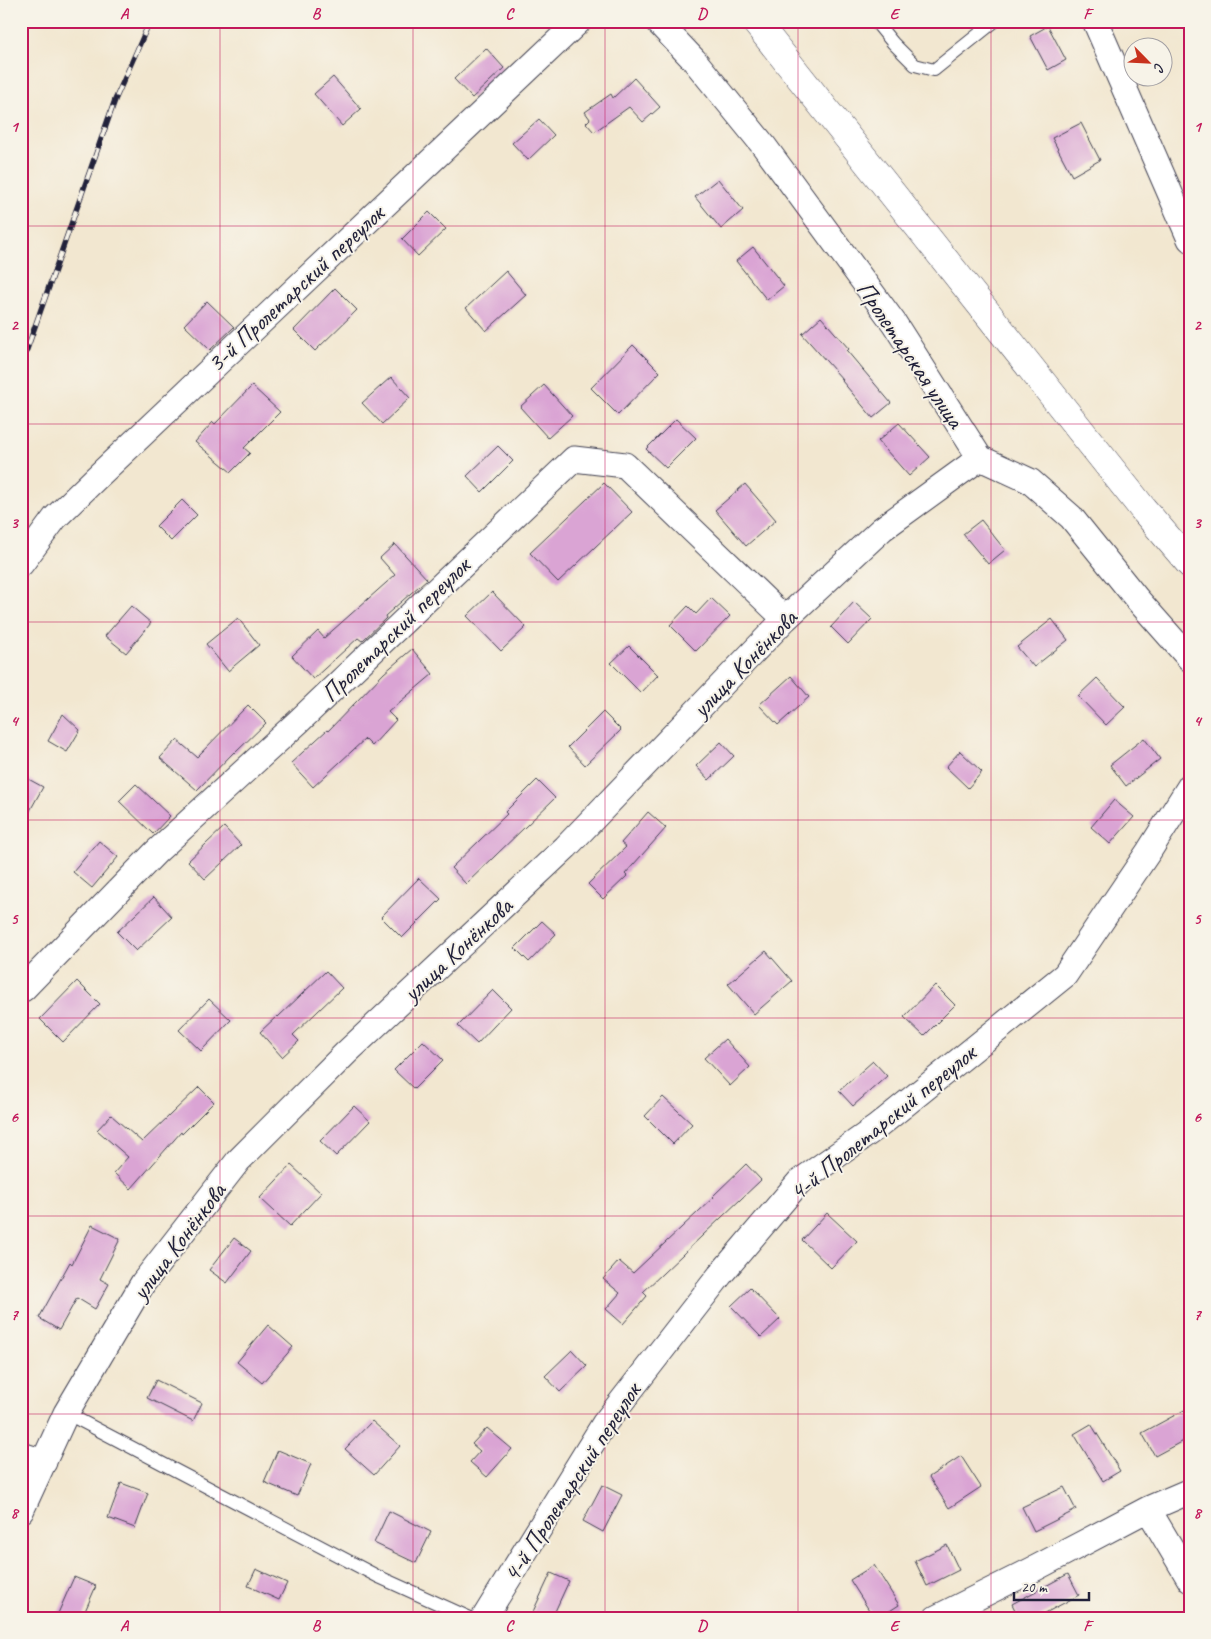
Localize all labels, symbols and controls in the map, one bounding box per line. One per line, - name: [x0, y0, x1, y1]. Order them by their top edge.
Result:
- text: A: [120, 4, 130, 24]
- text: B: [312, 4, 322, 24]
- text: C: [505, 4, 515, 24]
- text: D: [697, 4, 708, 24]
- text: E: [890, 4, 901, 24]
- text: F: [1083, 4, 1094, 24]
- north arrow: [1124, 38, 1174, 88]
- text: С: [1149, 60, 1169, 76]
- text: 1: [10, 117, 19, 137]
- text: 1: [1193, 117, 1202, 137]
- street label: 3-й Пролетарский переулок: [200, 196, 393, 379]
- street label: Пролетарская улица: [849, 275, 972, 436]
- text: 2: [10, 315, 19, 335]
- text: 2: [1193, 315, 1202, 335]
- text: 3: [10, 513, 19, 533]
- text: 3: [1193, 513, 1202, 533]
- street label: Пролетарский переулок: [314, 549, 479, 709]
- street label: улица Конёнкова: [684, 601, 806, 726]
- text: 4: [10, 711, 19, 731]
- text: 4: [1193, 711, 1202, 731]
- street label: улица Конёнкова: [395, 889, 521, 1010]
- text: 5: [11, 909, 20, 929]
- text: 5: [1194, 909, 1203, 929]
- street label: 4-й Пролетарский переулок: [783, 1036, 985, 1208]
- text: 6: [10, 1107, 19, 1127]
- text: 6: [1193, 1107, 1202, 1127]
- street label: улица Конёнкова: [123, 1175, 234, 1308]
- text: 7: [10, 1305, 19, 1325]
- text: 7: [1193, 1305, 1202, 1325]
- street label: 4-й Пролетарский переулок: [496, 1375, 650, 1588]
- text: 8: [10, 1503, 19, 1523]
- text: 8: [1193, 1503, 1202, 1523]
- scale bar: [1014, 1569, 1088, 1601]
- text: 20 m: [1021, 1578, 1048, 1597]
- text: A: [120, 1616, 130, 1636]
- text: B: [312, 1616, 322, 1636]
- text: C: [505, 1616, 515, 1636]
- text: D: [697, 1616, 708, 1636]
- text: E: [890, 1616, 901, 1636]
- text: F: [1083, 1616, 1094, 1636]

